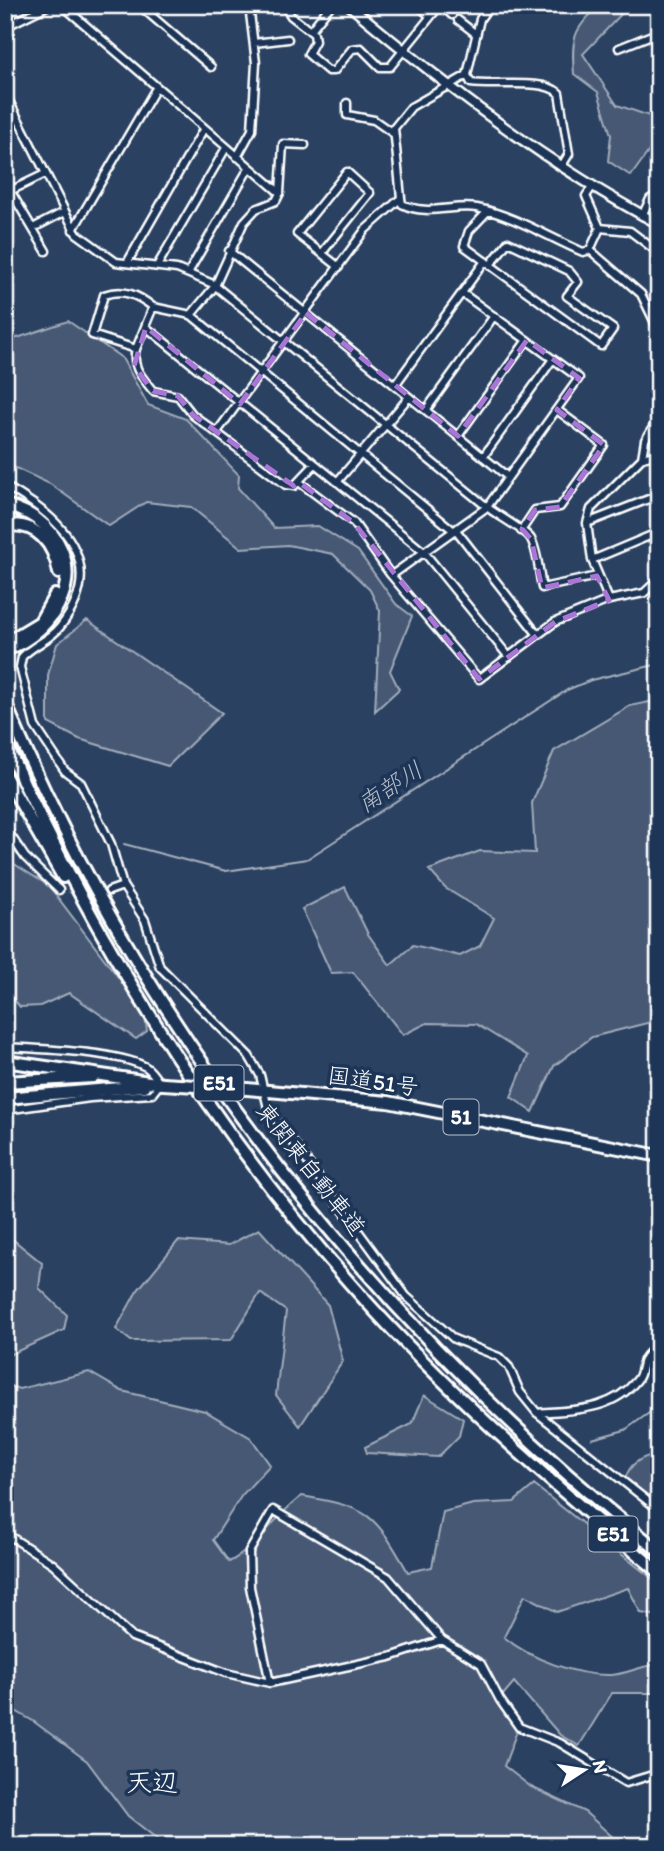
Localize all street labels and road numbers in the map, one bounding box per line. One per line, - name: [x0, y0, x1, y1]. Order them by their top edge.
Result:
- street label: 国道51号: [326, 1061, 420, 1101]
- road number: E51: [194, 1066, 244, 1100]
- street label: 東関東自動車道: [250, 1097, 372, 1241]
- road number: 51: [444, 1100, 478, 1134]
- road number: E51: [588, 1516, 638, 1552]

